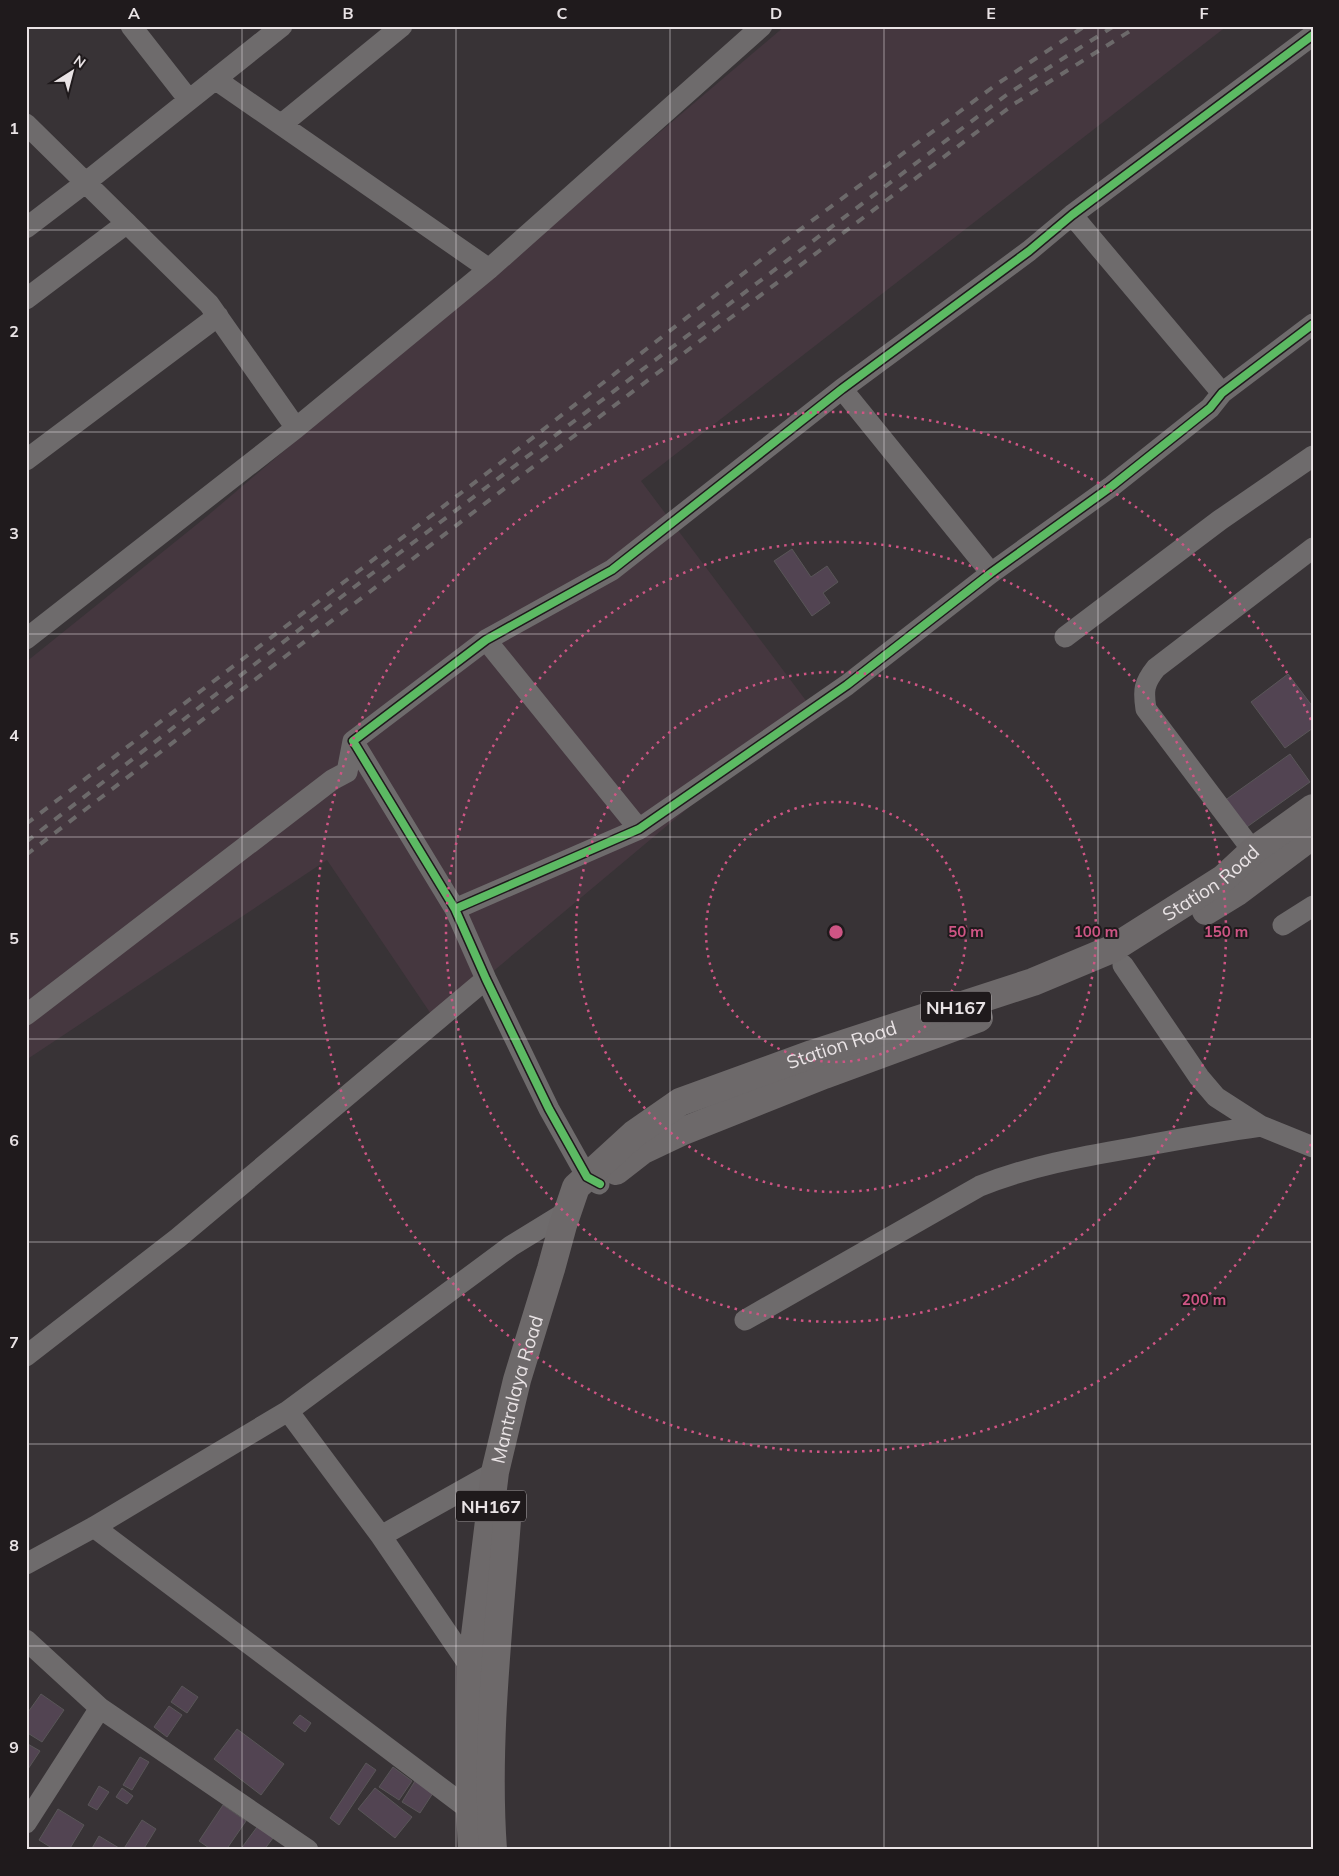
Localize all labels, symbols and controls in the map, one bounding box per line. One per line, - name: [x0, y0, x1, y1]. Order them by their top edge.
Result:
- text: A: [128, 3, 140, 23]
- text: B: [342, 3, 354, 23]
- text: C: [557, 3, 568, 23]
- text: D: [770, 3, 782, 23]
- text: E: [986, 3, 996, 23]
- text: F: [1199, 3, 1209, 23]
- north arrow: [48, 48, 98, 98]
- text: N: [70, 51, 89, 72]
- text: 1: [9, 118, 19, 138]
- text: 2: [9, 321, 19, 341]
- text: 3: [9, 523, 19, 543]
- text: 4: [9, 725, 19, 745]
- street label: Station Road: [1158, 839, 1264, 926]
- text: 50 m: [948, 922, 984, 941]
- text: 100 m: [1074, 922, 1118, 941]
- text: 150 m: [1204, 922, 1248, 941]
- centre of rings: [827, 923, 845, 941]
- text: 5: [9, 928, 19, 948]
- road number: NH167: [921, 992, 991, 1022]
- street label: Station Road: [783, 1015, 900, 1074]
- text: 6: [9, 1130, 19, 1150]
- text: 200 m: [1182, 1290, 1226, 1309]
- street label: Mantralaya Road: [485, 1312, 548, 1466]
- text: 7: [9, 1332, 19, 1352]
- road number: NH167: [456, 1490, 526, 1522]
- text: 8: [9, 1535, 19, 1555]
- text: 9: [9, 1737, 19, 1757]

